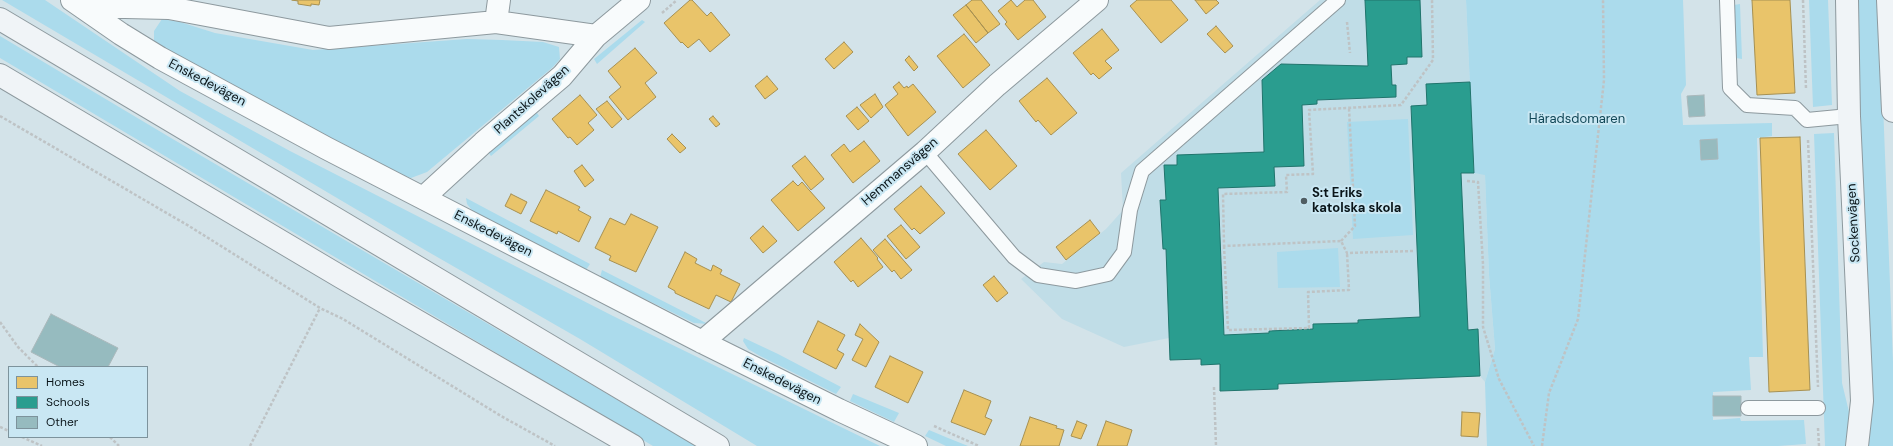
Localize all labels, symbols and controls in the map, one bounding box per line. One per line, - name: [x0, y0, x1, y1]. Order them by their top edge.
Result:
- street label: Enskedevägen: [166, 56, 248, 110]
- street label: Plantskolevägen: [491, 62, 573, 138]
- park label: Häradsdomaren: [1529, 112, 1625, 128]
- street label: Hemmansvägen: [859, 135, 941, 209]
- street label: Sockenvägen: [1844, 183, 1864, 263]
- place label: S:t Eriks katolska skola: [1312, 186, 1401, 217]
- marker: S:t Eriks katolska skola: [1299, 196, 1309, 206]
- street label: Enskedevägen: [451, 208, 535, 260]
- street label: Enskedevägen: [740, 356, 824, 408]
- legend: [8, 366, 148, 438]
- text: Homes: [46, 374, 85, 390]
- text: Schools: [46, 394, 90, 410]
- text: Other: [46, 414, 78, 430]

